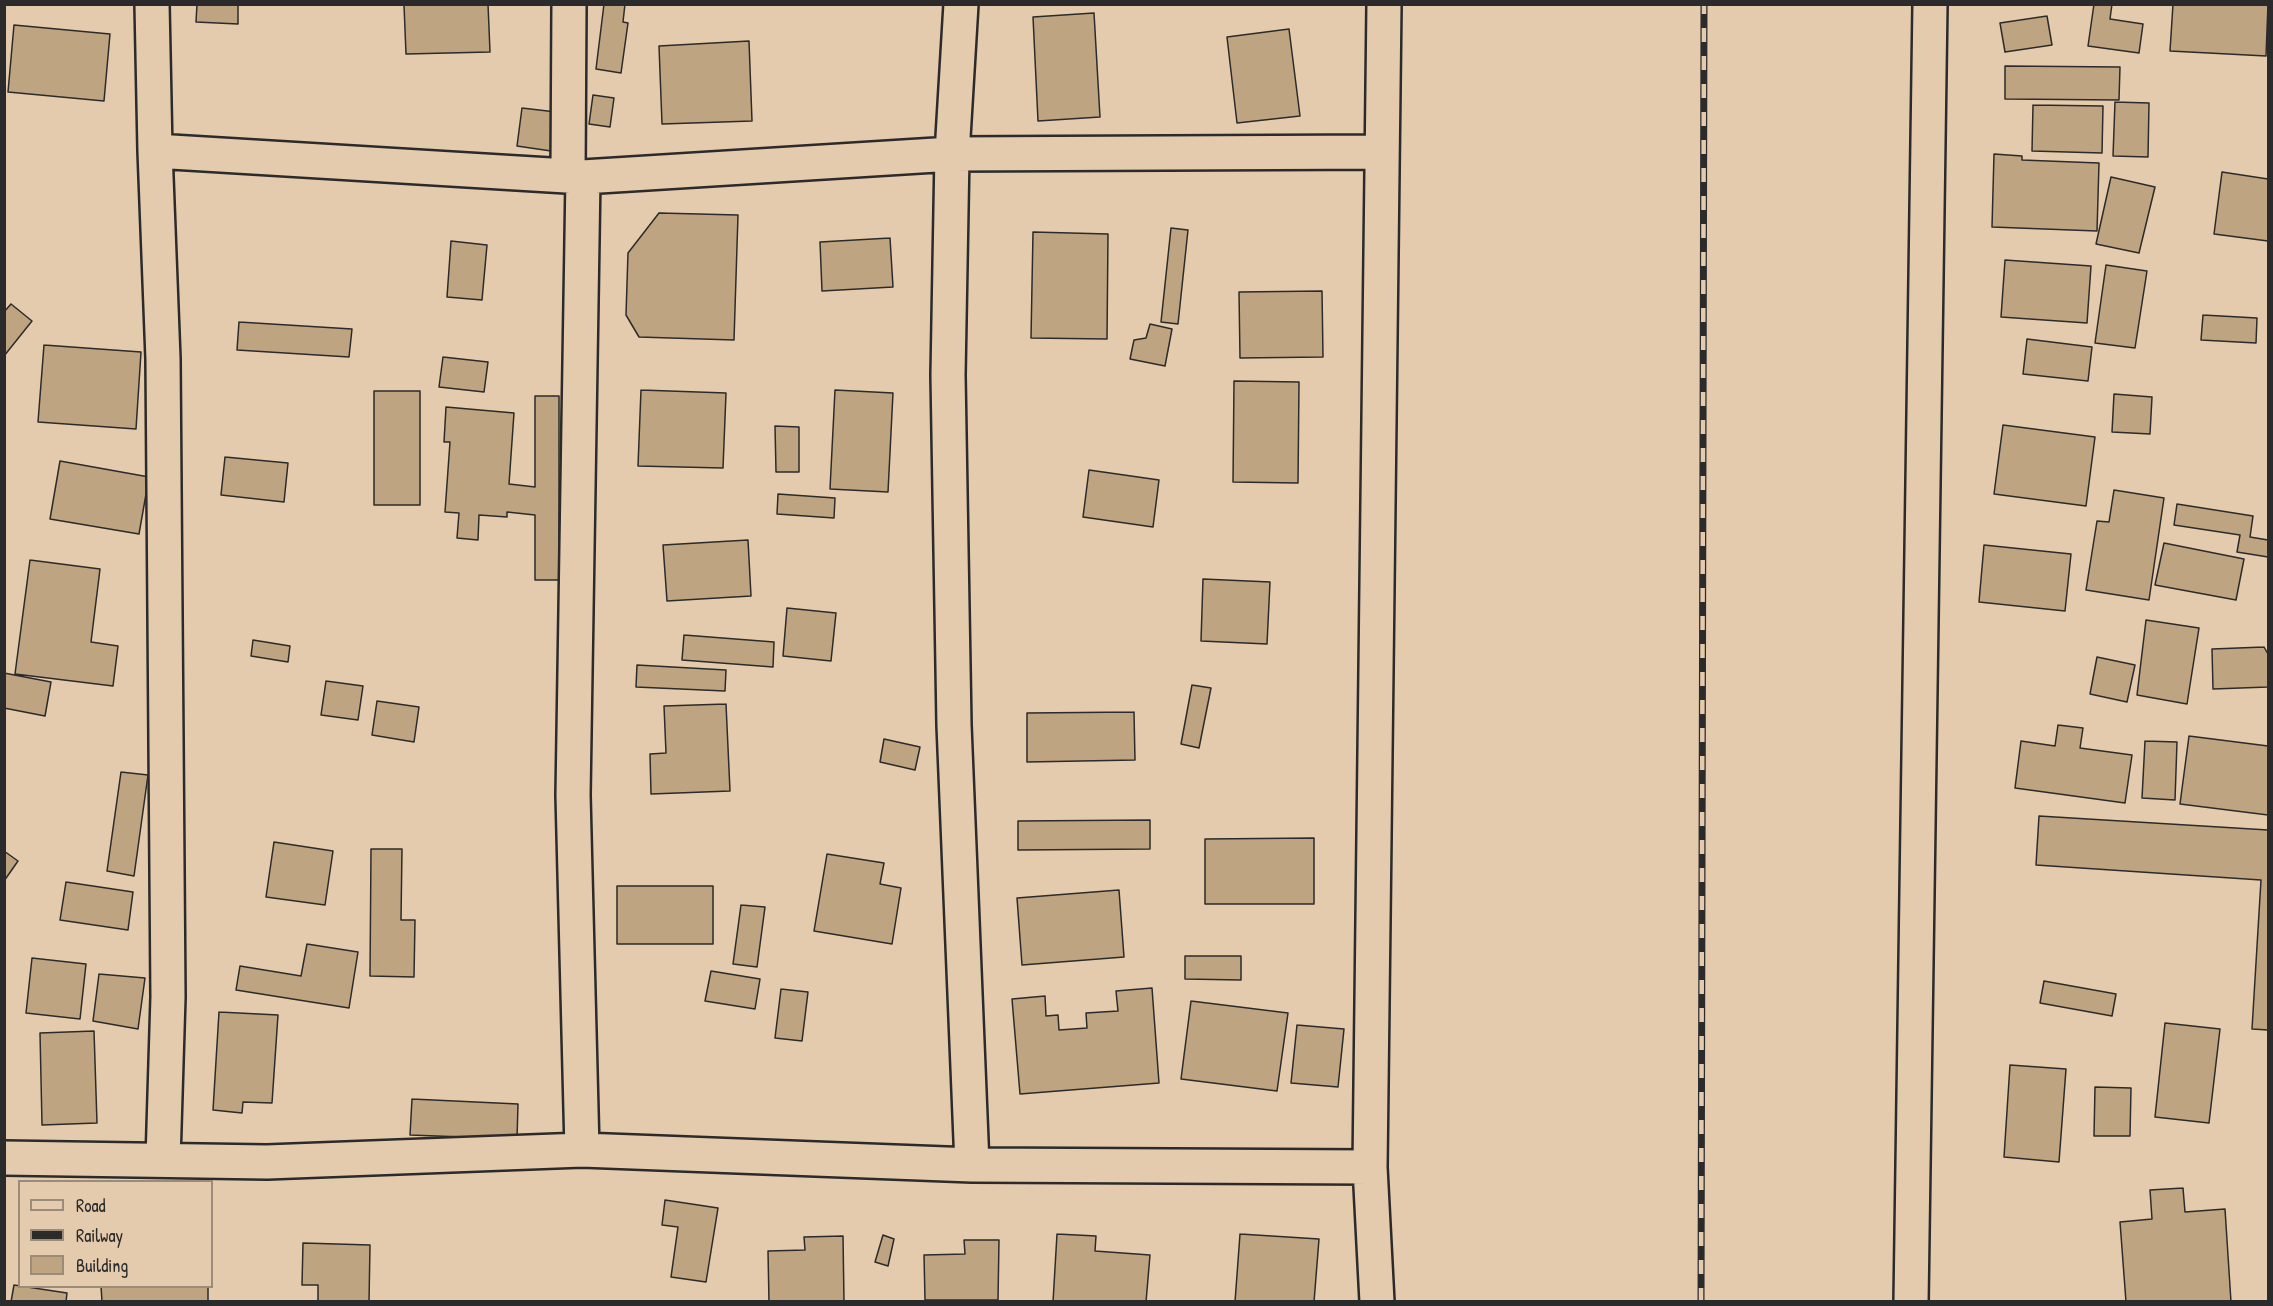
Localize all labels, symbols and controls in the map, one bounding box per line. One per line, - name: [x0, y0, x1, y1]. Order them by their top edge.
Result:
- legend: [18, 1180, 213, 1288]
- text: Road: [76, 1193, 106, 1218]
- text: Railway: [76, 1223, 123, 1248]
- text: Building: [76, 1253, 128, 1278]

